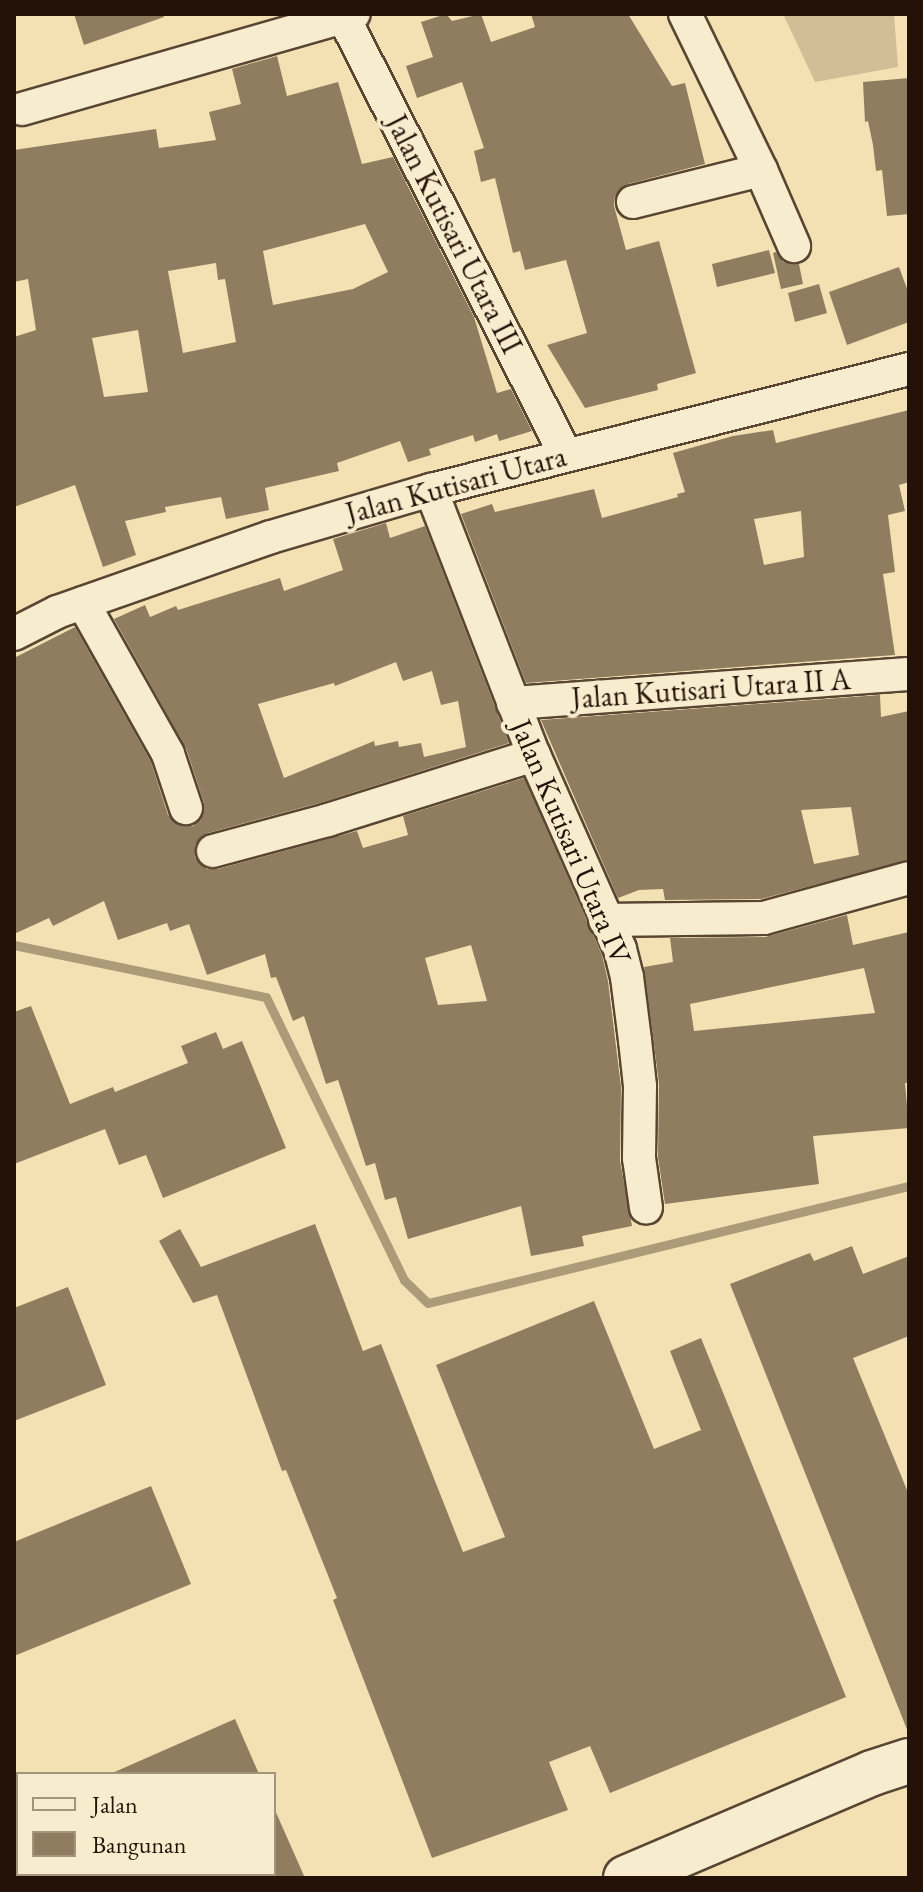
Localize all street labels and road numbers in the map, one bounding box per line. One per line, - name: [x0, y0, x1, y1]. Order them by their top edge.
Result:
- street label: Jalan Kutisari Utara III: [378, 109, 530, 359]
- street label: Jalan Kutisari Utara: [342, 438, 570, 532]
- street label: Jalan Kutisari Utara II A: [570, 661, 852, 717]
- street label: Jalan Kutisari Utara IV: [503, 714, 639, 970]

